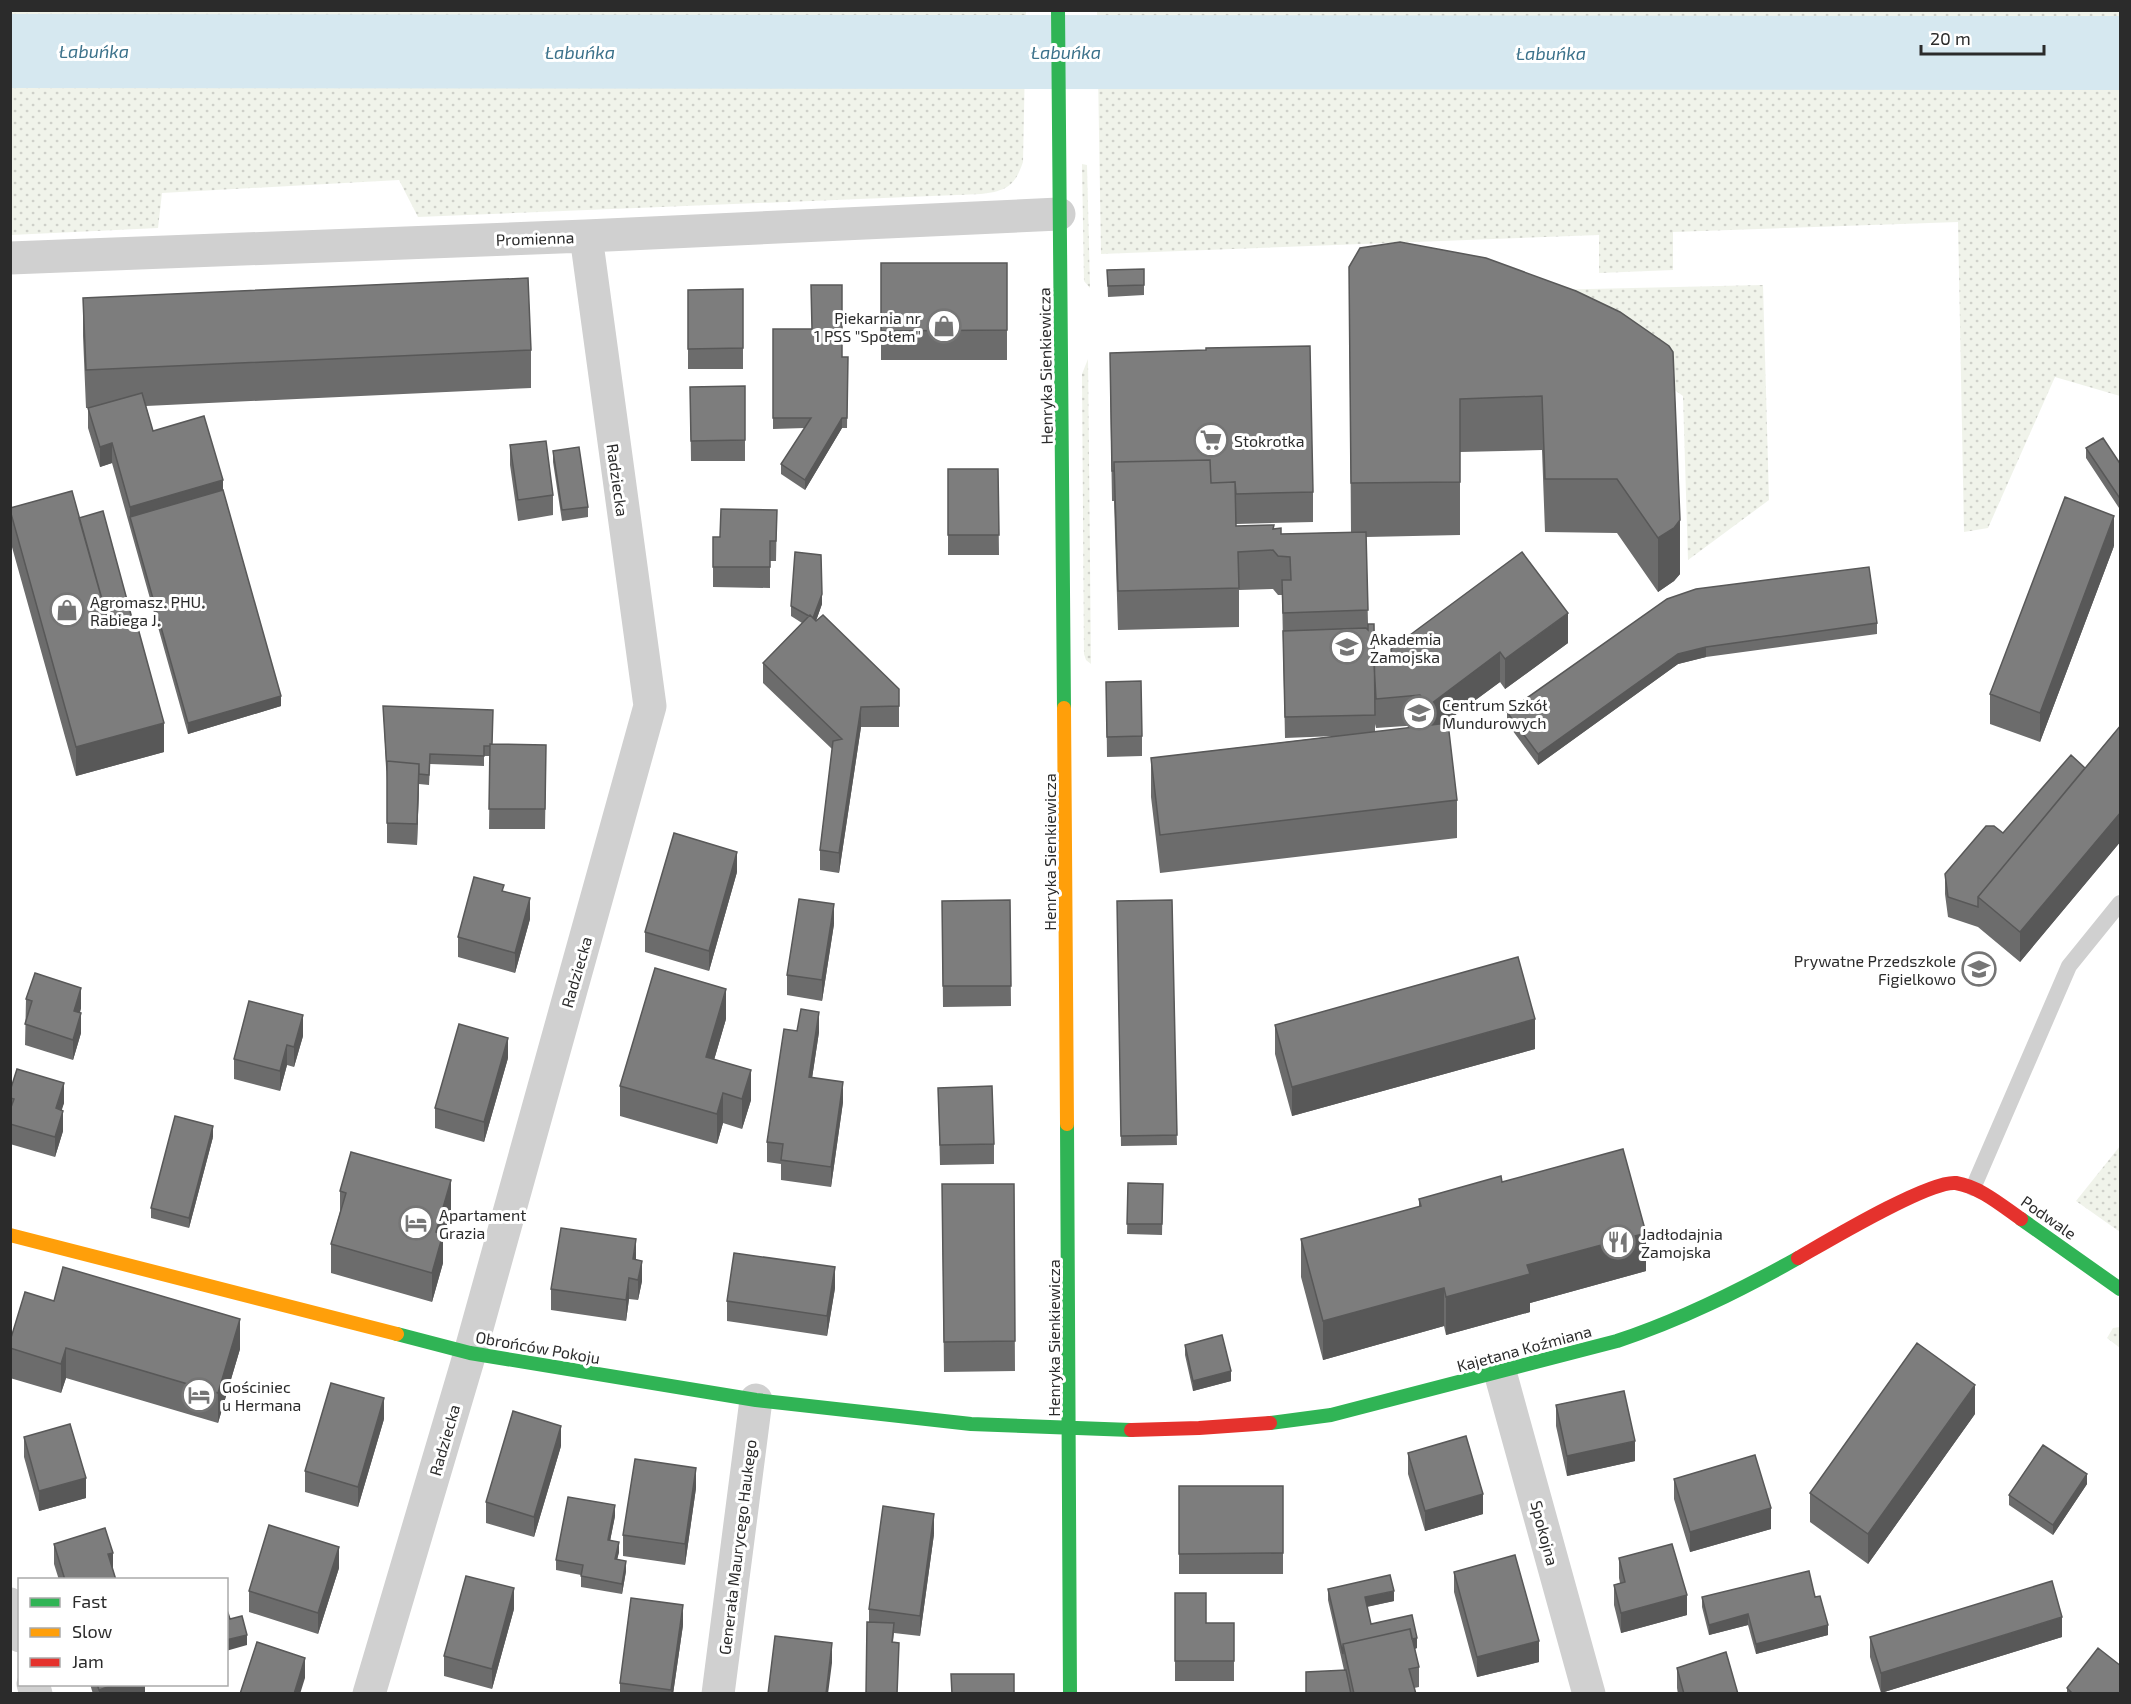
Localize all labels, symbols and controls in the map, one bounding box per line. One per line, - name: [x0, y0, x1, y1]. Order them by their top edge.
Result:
- scale bar: [1921, 18, 2044, 56]
- text: 20 m: [1930, 27, 1971, 49]
- water label: Łabuńka: [59, 40, 129, 62]
- water label: Łabuńka: [545, 41, 615, 63]
- water label: Łabuńka: [1031, 41, 1101, 63]
- water label: Łabuńka: [1516, 42, 1586, 64]
- street label: Promienna: [495, 227, 575, 249]
- street label: Henryka Sienkiewicza: [1034, 287, 1056, 445]
- place label: Piekarnia nr 1 PSS "Społem": [814, 308, 922, 345]
- shop icon: Piekarnia nr 1 PSS "Społem": [926, 308, 962, 344]
- supermarket icon: Stokrotka: [1193, 422, 1229, 458]
- place label: Stokrotka: [1234, 431, 1305, 450]
- street label: Radziecka: [603, 442, 633, 518]
- shop icon: Agromasz. PHU. Rabiega J.: [49, 592, 85, 628]
- place label: Agromasz. PHU. Rabiega J.: [90, 592, 205, 629]
- school or university icon: Akademia Zamojska: [1329, 629, 1365, 665]
- place label: Akademia Zamojska: [1370, 629, 1441, 667]
- school or university icon: Centrum Szkół Mundurowych: [1401, 695, 1437, 731]
- place label: Centrum Szkół Mundurowych: [1442, 695, 1548, 732]
- street label: Henryka Sienkiewicza: [1040, 773, 1059, 931]
- street label: Radziecka: [557, 934, 595, 1010]
- place label: Prywatne Przedszkole Figielkowo: [1794, 951, 1956, 988]
- school or university icon: Prywatne Przedszkole Figielkowo: [1961, 951, 1997, 987]
- street label: Podwale: [2018, 1191, 2080, 1243]
- hotel icon: Apartament Grazia: [398, 1205, 434, 1241]
- place label: Apartament Grazia: [439, 1205, 526, 1242]
- restaurant icon: Jadłodajnia Zamojska: [1600, 1224, 1636, 1260]
- place label: Jadłodajnia Zamojska: [1641, 1224, 1723, 1262]
- street label: Henryka Sienkiewicza: [1044, 1259, 1063, 1417]
- street label: Kajetana Koźmiana: [1455, 1321, 1594, 1376]
- street label: Obrońców Pokoju: [474, 1327, 602, 1368]
- hotel icon: Gościniec u Hermana: [181, 1377, 217, 1413]
- place label: Gościniec u Hermana: [222, 1377, 301, 1414]
- street label: Radziecka: [425, 1402, 463, 1478]
- street label: Generała Maurycego Haukego: [714, 1438, 760, 1656]
- street label: Spokojna: [1526, 1498, 1563, 1568]
- legend: [18, 1578, 228, 1686]
- text: Fast: [72, 1590, 107, 1612]
- text: Slow: [72, 1620, 113, 1642]
- text: Jam: [72, 1650, 104, 1672]

